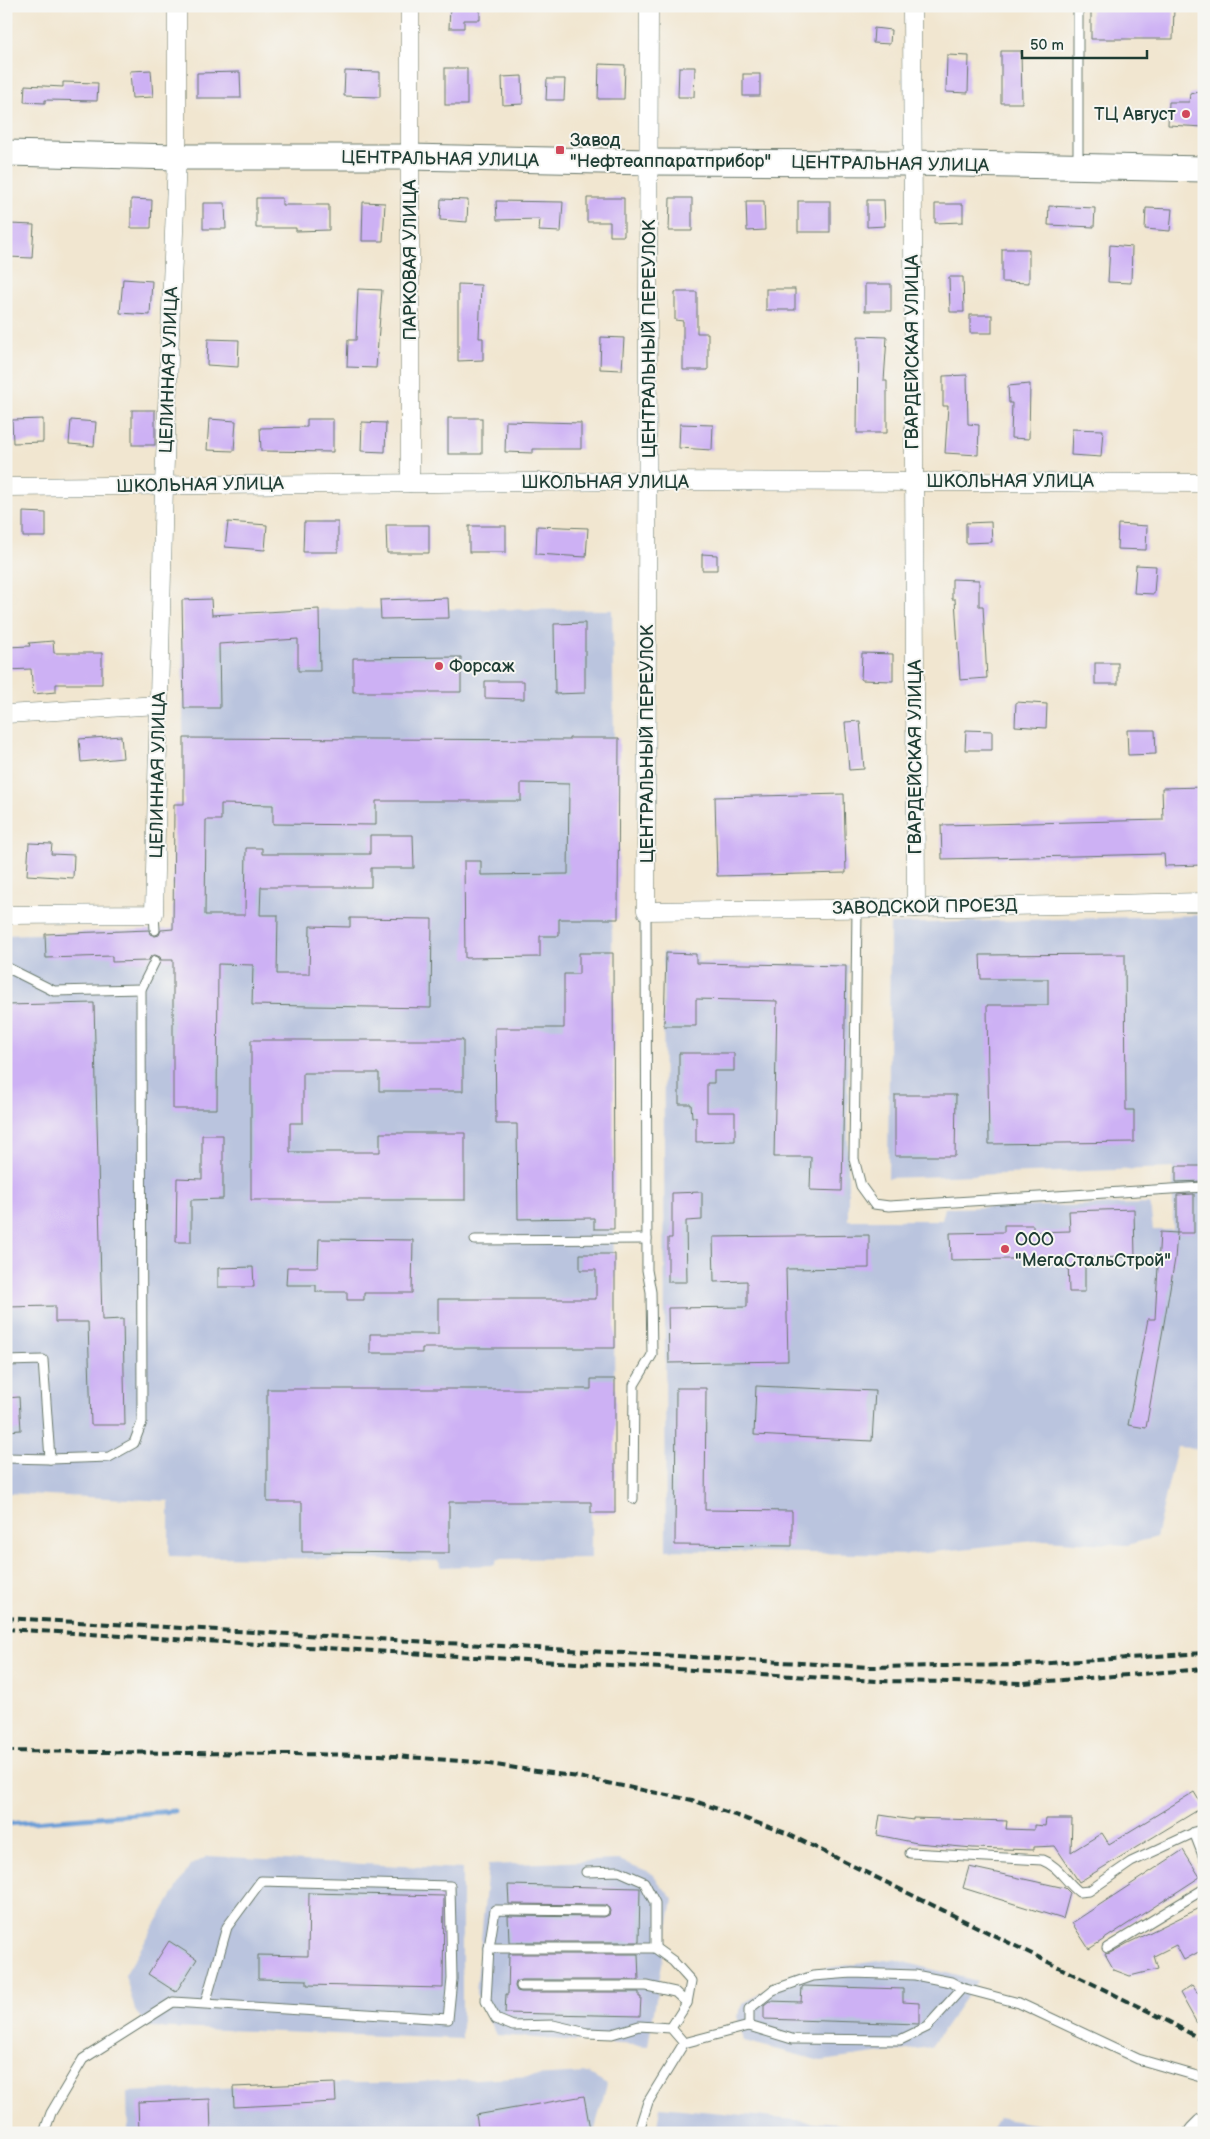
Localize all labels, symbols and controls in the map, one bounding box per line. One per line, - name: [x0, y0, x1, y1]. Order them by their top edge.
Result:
- scale bar: [1022, 28, 1148, 60]
- text: 50 m: [1030, 36, 1064, 55]
- place label: ТЦ Август: [1094, 104, 1177, 125]
- marker: ТЦ Август: [1180, 108, 1192, 120]
- place label: Завод "Нефтеаппаратприбор": [570, 130, 771, 172]
- marker: Завод "Нефтеаппаратприбор": [554, 144, 566, 156]
- street label: ЦЕНТРАЛЬНАЯ УЛИЦА: [341, 147, 539, 171]
- street label: ЦЕНТРАЛЬНАЯ УЛИЦА: [791, 152, 989, 176]
- street label: ПАРКОВАЯ УЛИЦА: [400, 179, 421, 341]
- street label: ЦЕНТРАЛЬНЫЙ ПЕРЕУЛОК: [639, 219, 660, 458]
- street label: ГВАРДЕЙСКАЯ УЛИЦА: [902, 255, 923, 449]
- street label: ЦЕЛИННАЯ УЛИЦА: [156, 286, 182, 454]
- street label: ШКОЛЬНАЯ УЛИЦА: [926, 471, 1094, 492]
- street label: ШКОЛЬНАЯ УЛИЦА: [521, 472, 689, 493]
- street label: ШКОЛЬНАЯ УЛИЦА: [116, 473, 284, 497]
- street label: ЦЕНТРАЛЬНЫЙ ПЕРЕУЛОК: [637, 624, 658, 863]
- place label: Форсаж: [449, 656, 515, 677]
- marker: Форсаж: [433, 660, 445, 672]
- street label: ГВАРДЕЙСКАЯ УЛИЦА: [905, 660, 926, 854]
- street label: ЦЕЛИННАЯ УЛИЦА: [146, 691, 170, 858]
- street label: ЗАВОДСКОЙ ПРОЕЗД: [832, 895, 1018, 919]
- place label: ООО "МегаСтальСтрой": [1015, 1229, 1171, 1271]
- marker: ООО "МегаСтальСтрой": [999, 1243, 1011, 1255]

